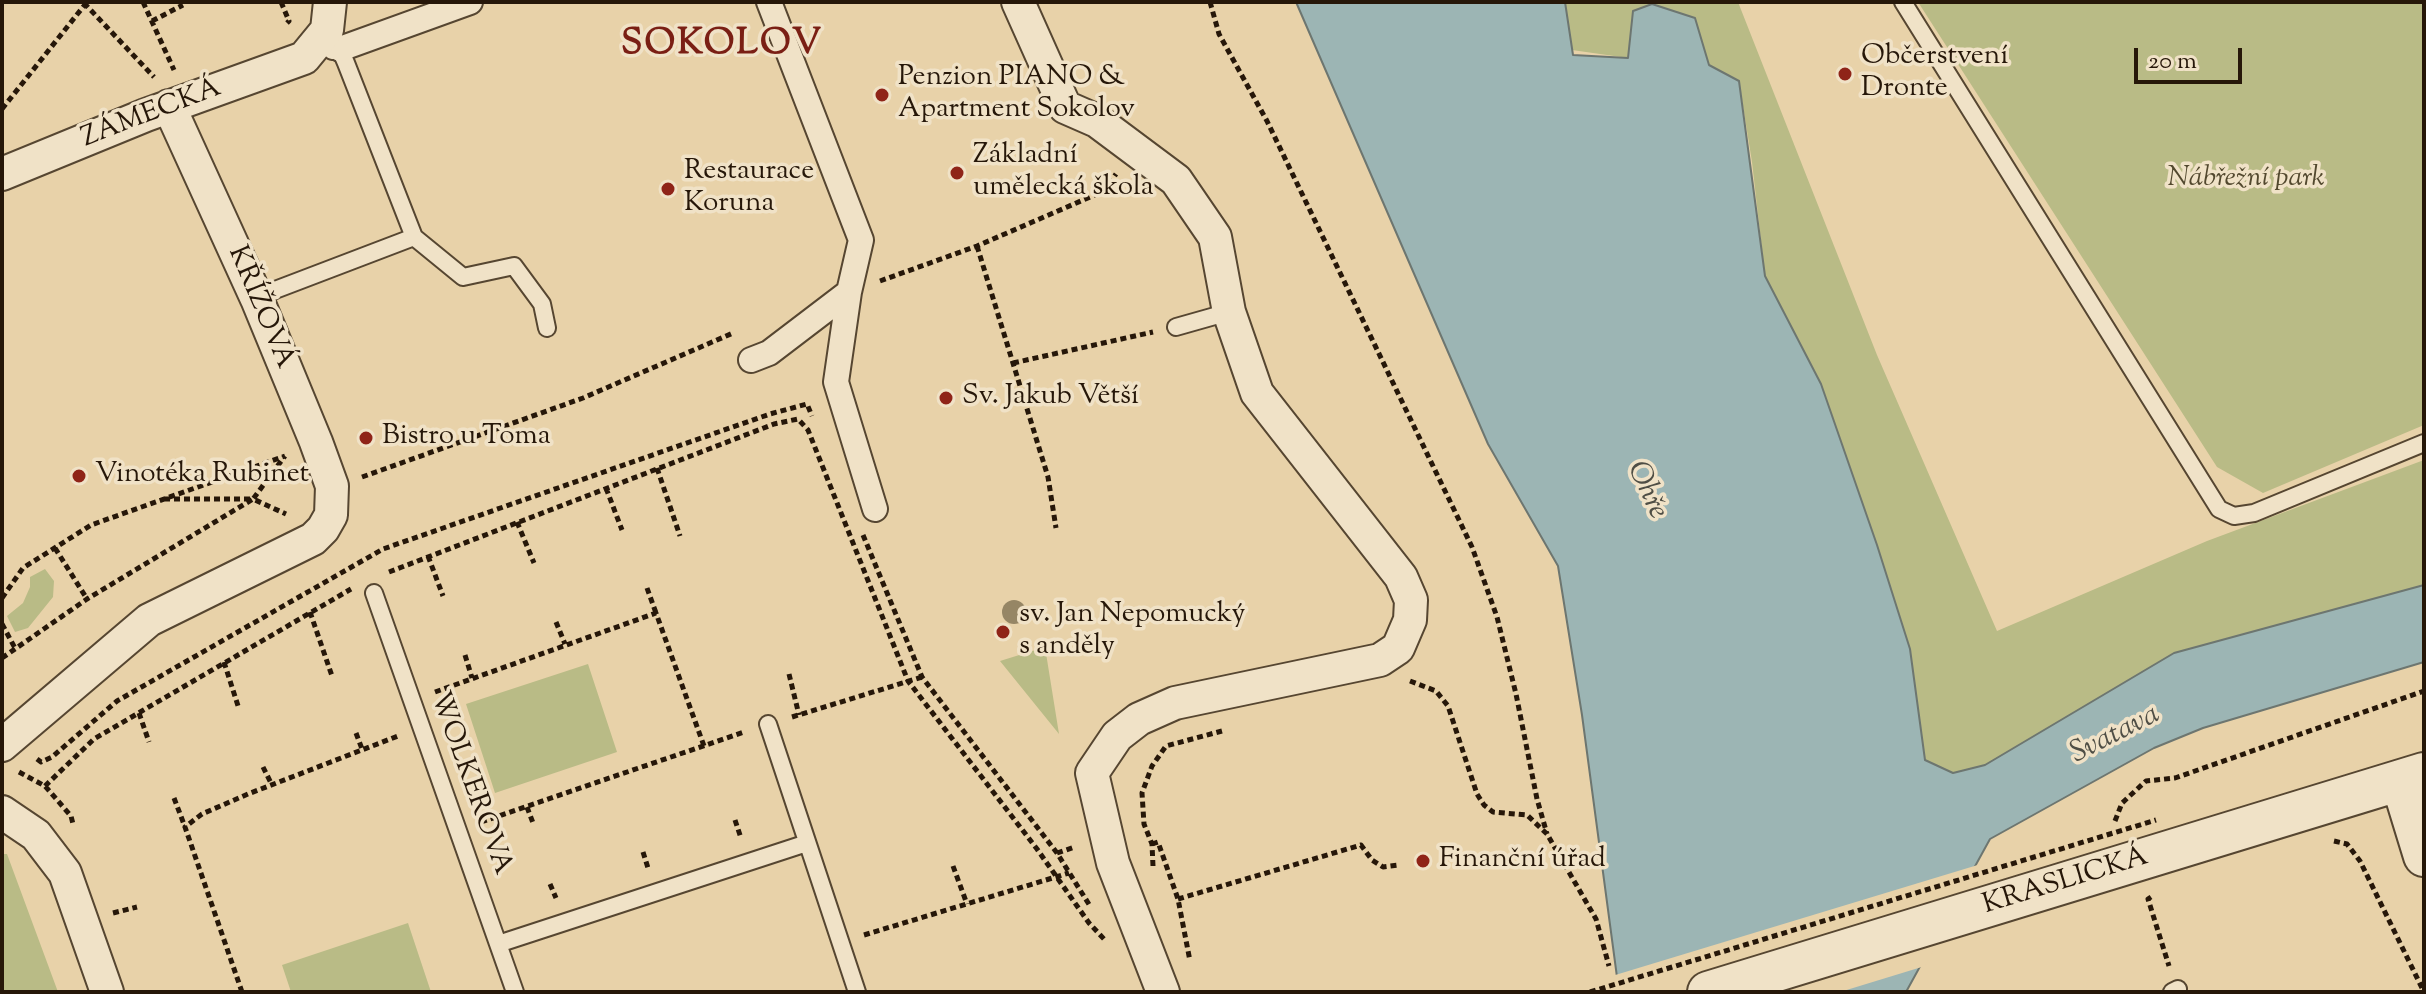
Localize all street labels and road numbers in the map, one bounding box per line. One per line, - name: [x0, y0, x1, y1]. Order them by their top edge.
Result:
- street label: ZÁMECKÁ: [77, 73, 227, 157]
- street label: KŘÍŽOVÁ: [218, 242, 300, 374]
- street label: WOLKEROVA: [420, 688, 518, 880]
- street label: KRASLICKÁ: [1979, 842, 2153, 924]

